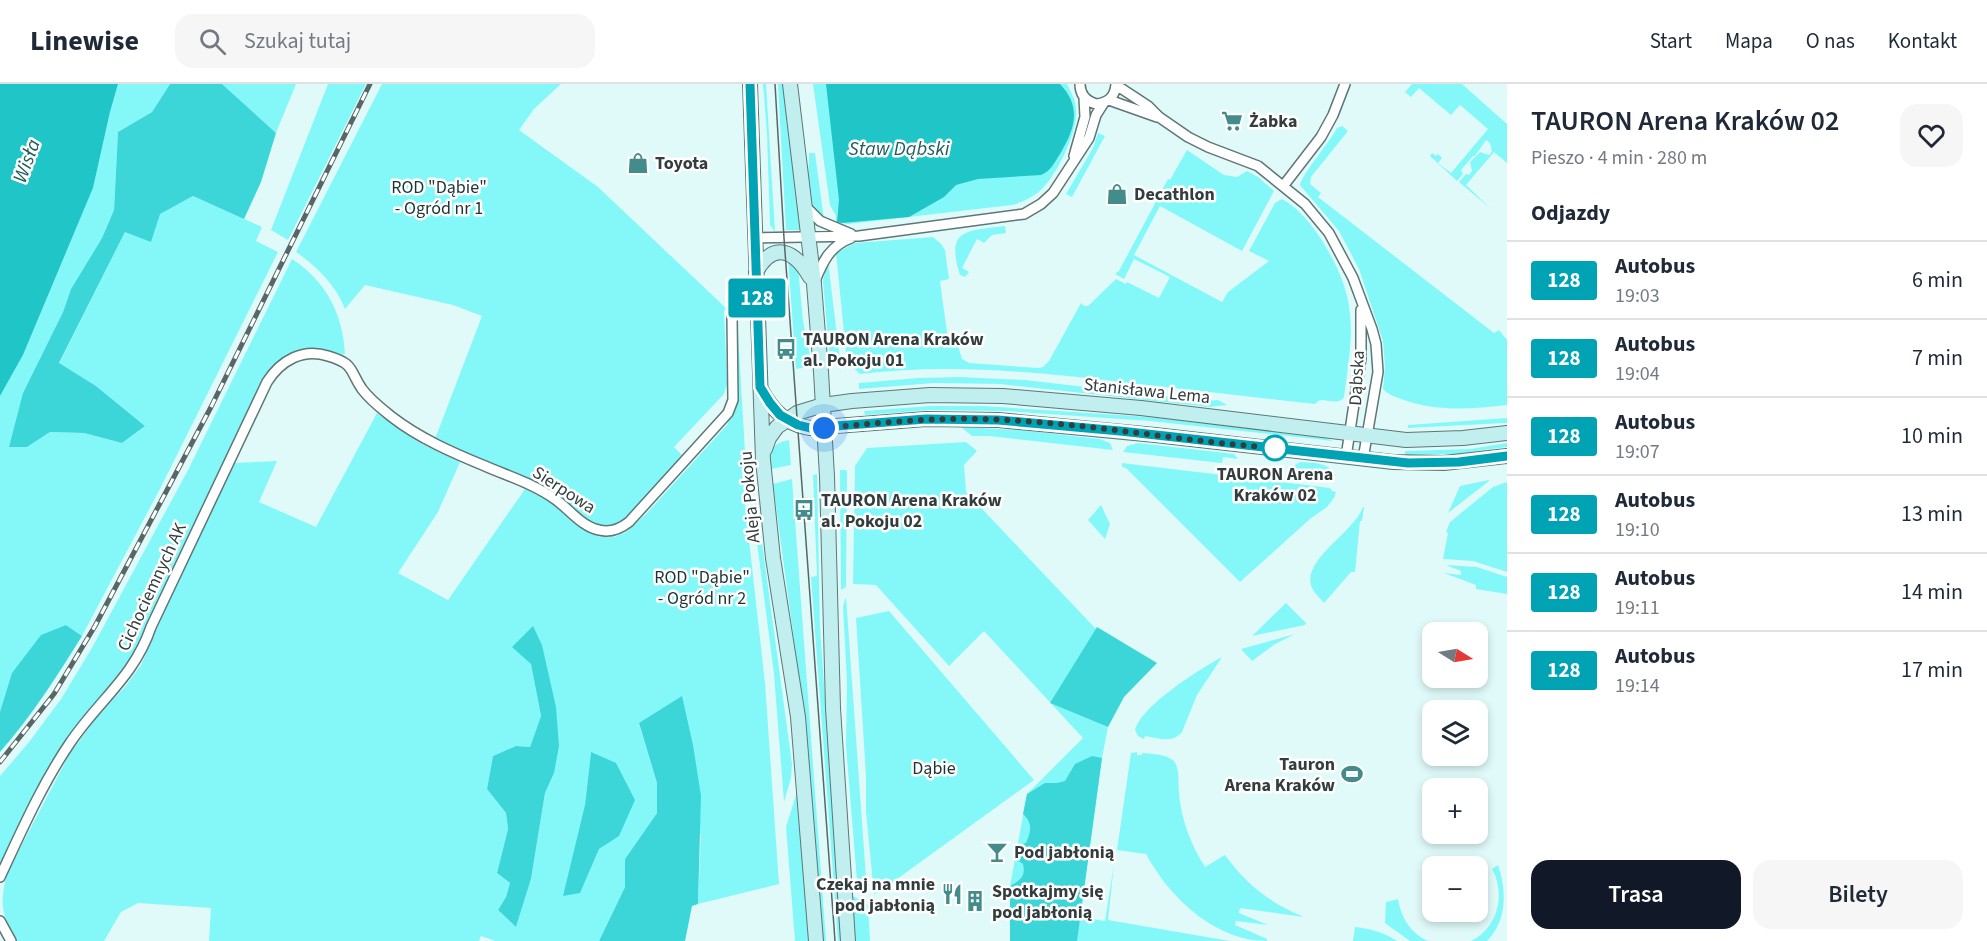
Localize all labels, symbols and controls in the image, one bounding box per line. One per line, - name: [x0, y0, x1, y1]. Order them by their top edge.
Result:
- search box: [175, 14, 595, 68]
- text: Linewise: [30, 21, 139, 61]
- icon: search: [196, 25, 229, 58]
- text: Szukaj tutaj: [244, 25, 351, 57]
- text: Start: [1650, 26, 1692, 56]
- text: Mapa: [1725, 26, 1773, 56]
- text: O nas: [1806, 26, 1855, 56]
- text: Kontakt: [1888, 26, 1957, 56]
- text: TAURON Arena Kraków 02: [1531, 101, 1839, 141]
- button: heart: [1900, 104, 1963, 167]
- supermarket icon: Żabka: [1220, 109, 1244, 133]
- place label: Żabka: [1249, 109, 1298, 134]
- water label: Wisła: [6, 135, 48, 187]
- water label: Staw Dąbski: [849, 135, 950, 163]
- text: Pieszo · 4 min · 280 m: [1531, 144, 1707, 172]
- shop icon: Toyota: [626, 151, 650, 175]
- place label: Toyota: [655, 151, 708, 176]
- park label: ROD "Dąbie" - Ogród nr 1: [391, 175, 487, 221]
- shop icon: Decathlon: [1105, 182, 1129, 206]
- place label: Decathlon: [1134, 182, 1215, 207]
- text: Odjazdy: [1531, 197, 1610, 229]
- text: Autobus: [1615, 250, 1695, 282]
- text: 6 min: [1912, 264, 1963, 296]
- text: 128: [1547, 265, 1581, 295]
- line badge: 128: [722, 278, 792, 318]
- text: 19:03: [1615, 282, 1660, 310]
- text: 128: [740, 283, 774, 313]
- place label: TAURON Arena Kraków al. Pokoju 01: [803, 327, 984, 373]
- text: Autobus: [1615, 328, 1695, 360]
- bus stop icon: TAURON Arena Kraków al. Pokoju 01: [774, 337, 798, 361]
- text: 7 min: [1912, 342, 1963, 374]
- text: 128: [1547, 343, 1581, 373]
- street label: Dąbska: [1343, 350, 1371, 406]
- text: 19:04: [1615, 360, 1660, 388]
- street label: Stanisława Lema: [1082, 372, 1212, 410]
- text: Autobus: [1615, 406, 1695, 438]
- your location: [809, 413, 839, 443]
- text: 10 min: [1901, 420, 1963, 452]
- text: 128: [1547, 421, 1581, 451]
- marker: TAURON Arena Kraków 02: [1262, 435, 1288, 461]
- text: 19:07: [1615, 438, 1660, 466]
- street label: Aleja Pokoju: [734, 450, 766, 544]
- street label: Sierpowa: [528, 460, 600, 520]
- place label: TAURON Arena Kraków 02: [1217, 462, 1333, 508]
- text: Autobus: [1615, 484, 1695, 516]
- place label: TAURON Arena Kraków al. Pokoju 02: [821, 488, 1002, 534]
- bus stop icon: TAURON Arena Kraków al. Pokoju 02: [792, 498, 816, 522]
- text: 13 min: [1901, 498, 1963, 530]
- text: 128: [1547, 499, 1581, 529]
- text: 19:10: [1615, 516, 1660, 544]
- street label: Cichociemnych AK: [111, 518, 193, 655]
- text: Autobus: [1615, 562, 1695, 594]
- park label: ROD "Dąbie" - Ogród nr 2: [654, 565, 750, 611]
- text: 14 min: [1901, 576, 1963, 608]
- text: 128: [1547, 577, 1581, 607]
- text: 19:11: [1615, 594, 1660, 622]
- north arrow: [1422, 622, 1488, 688]
- map controls: [1422, 622, 1488, 922]
- text: Autobus: [1615, 640, 1695, 672]
- text: 17 min: [1901, 654, 1963, 686]
- text: 128: [1547, 655, 1581, 685]
- text: 19:14: [1615, 672, 1660, 700]
- button: layers: [1422, 700, 1488, 766]
- place label: Tauron Arena Kraków: [1224, 752, 1335, 798]
- park label: Dąbie: [912, 756, 956, 781]
- sports icon: Tauron Arena Kraków: [1340, 762, 1364, 786]
- button: +: [1422, 778, 1488, 844]
- bar icon: Pod jabłonią: [985, 840, 1009, 864]
- place label: Pod jabłonią: [1014, 840, 1115, 865]
- button: −: [1422, 856, 1488, 922]
- button: Trasa: [1531, 860, 1741, 929]
- button: Bilety: [1753, 860, 1963, 929]
- place label: Czekaj na mnie pod jabłonią: [816, 872, 936, 918]
- place label: Spotkajmy się pod jabłonią: [992, 879, 1104, 925]
- restaurant icon: Czekaj na mnie pod jabłonią: [940, 882, 964, 906]
- building icon: Spotkajmy się pod jabłonią: [963, 889, 987, 913]

